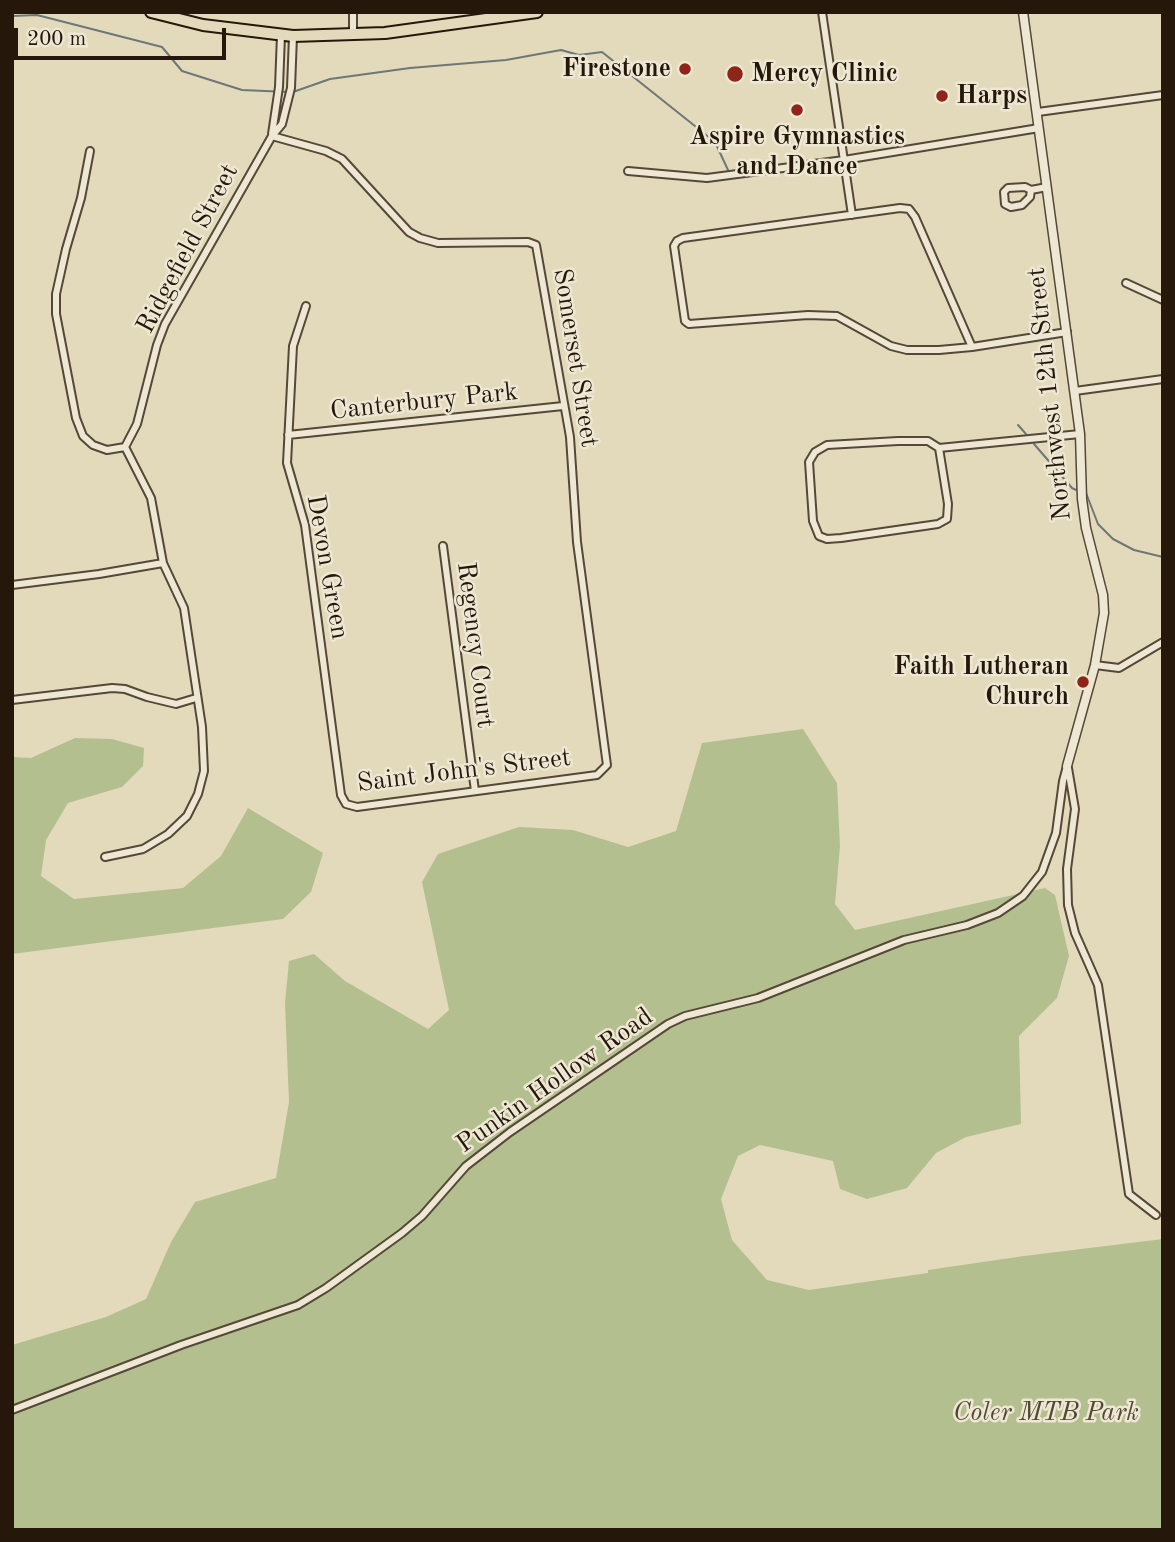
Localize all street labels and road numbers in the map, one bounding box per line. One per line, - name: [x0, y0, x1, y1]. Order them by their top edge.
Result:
- street label: Ridgefield Street: [130, 159, 246, 339]
- street label: Somerset Street: [545, 266, 605, 450]
- street label: Northwest 12th Street: [1021, 266, 1079, 522]
- street label: Canterbury Park: [329, 377, 519, 427]
- street label: Devon Green: [299, 492, 355, 642]
- street label: Regency Court: [449, 560, 501, 730]
- street label: Saint John's Street: [355, 742, 573, 800]
- street label: Punkin Hollow Road: [451, 1001, 659, 1161]

